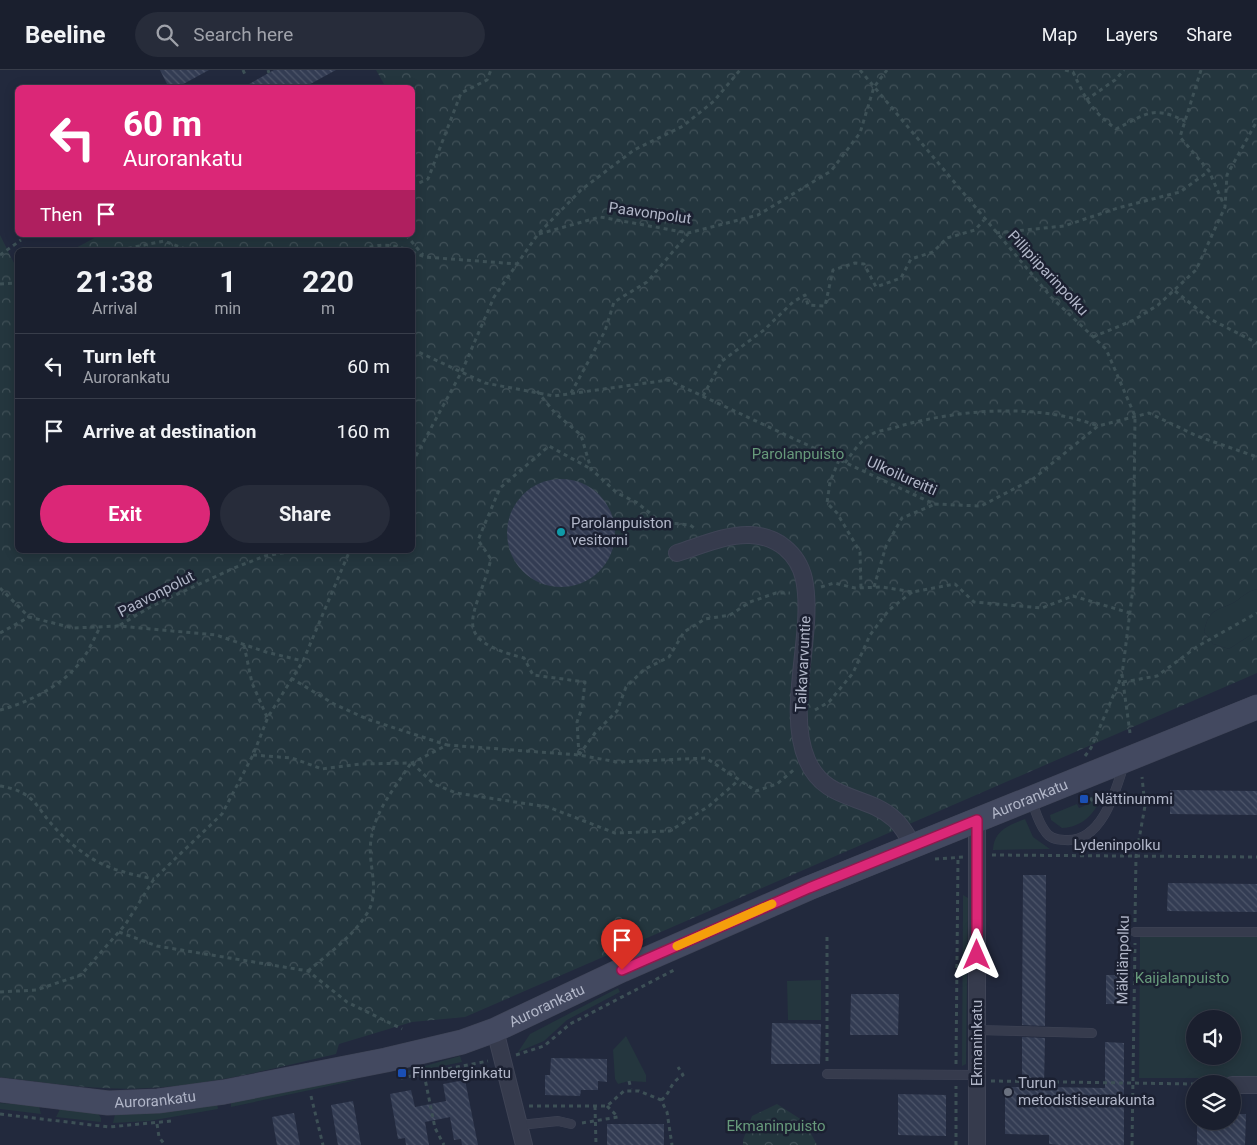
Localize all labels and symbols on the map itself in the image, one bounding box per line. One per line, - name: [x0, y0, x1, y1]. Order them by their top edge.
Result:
- street label: Paavonpolut: [607, 198, 693, 228]
- street label: Pillipiiparinpolku: [1004, 227, 1092, 319]
- park label: Parolanpuisto: [752, 445, 844, 463]
- street label: Ulkoilureitti: [864, 453, 940, 499]
- place label: Parolanpuiston vesitorni: [571, 514, 672, 549]
- marker: Parolanpuiston vesitorni: [555, 526, 567, 538]
- street label: Paavonpolut: [115, 567, 197, 621]
- street label: Taikavarvuntie: [791, 615, 815, 713]
- street label: Aurorankatu: [988, 775, 1071, 823]
- place label: Nättinummi: [1094, 790, 1173, 808]
- marker: Nättinummi: [1078, 793, 1090, 805]
- street label: Lydeninpolku: [1073, 836, 1161, 854]
- street label: Mäkilänpolku: [1113, 915, 1133, 1005]
- pin: [601, 919, 643, 970]
- position arrow: [950, 928, 1002, 980]
- park label: Kaijalanpuisto: [1135, 969, 1229, 987]
- street label: Aurorankatu: [506, 980, 588, 1031]
- street label: Ekmaninkatu: [968, 1000, 986, 1086]
- place label: Finnberginkatu: [412, 1064, 511, 1082]
- marker: Finnberginkatu: [396, 1067, 408, 1079]
- place label: Turun metodistiseurakunta: [1018, 1074, 1155, 1109]
- marker: Turun metodistiseurakunta: [1002, 1086, 1014, 1098]
- street label: Aurorankatu: [114, 1087, 197, 1112]
- park label: Ekmaninpuisto: [726, 1117, 826, 1135]

